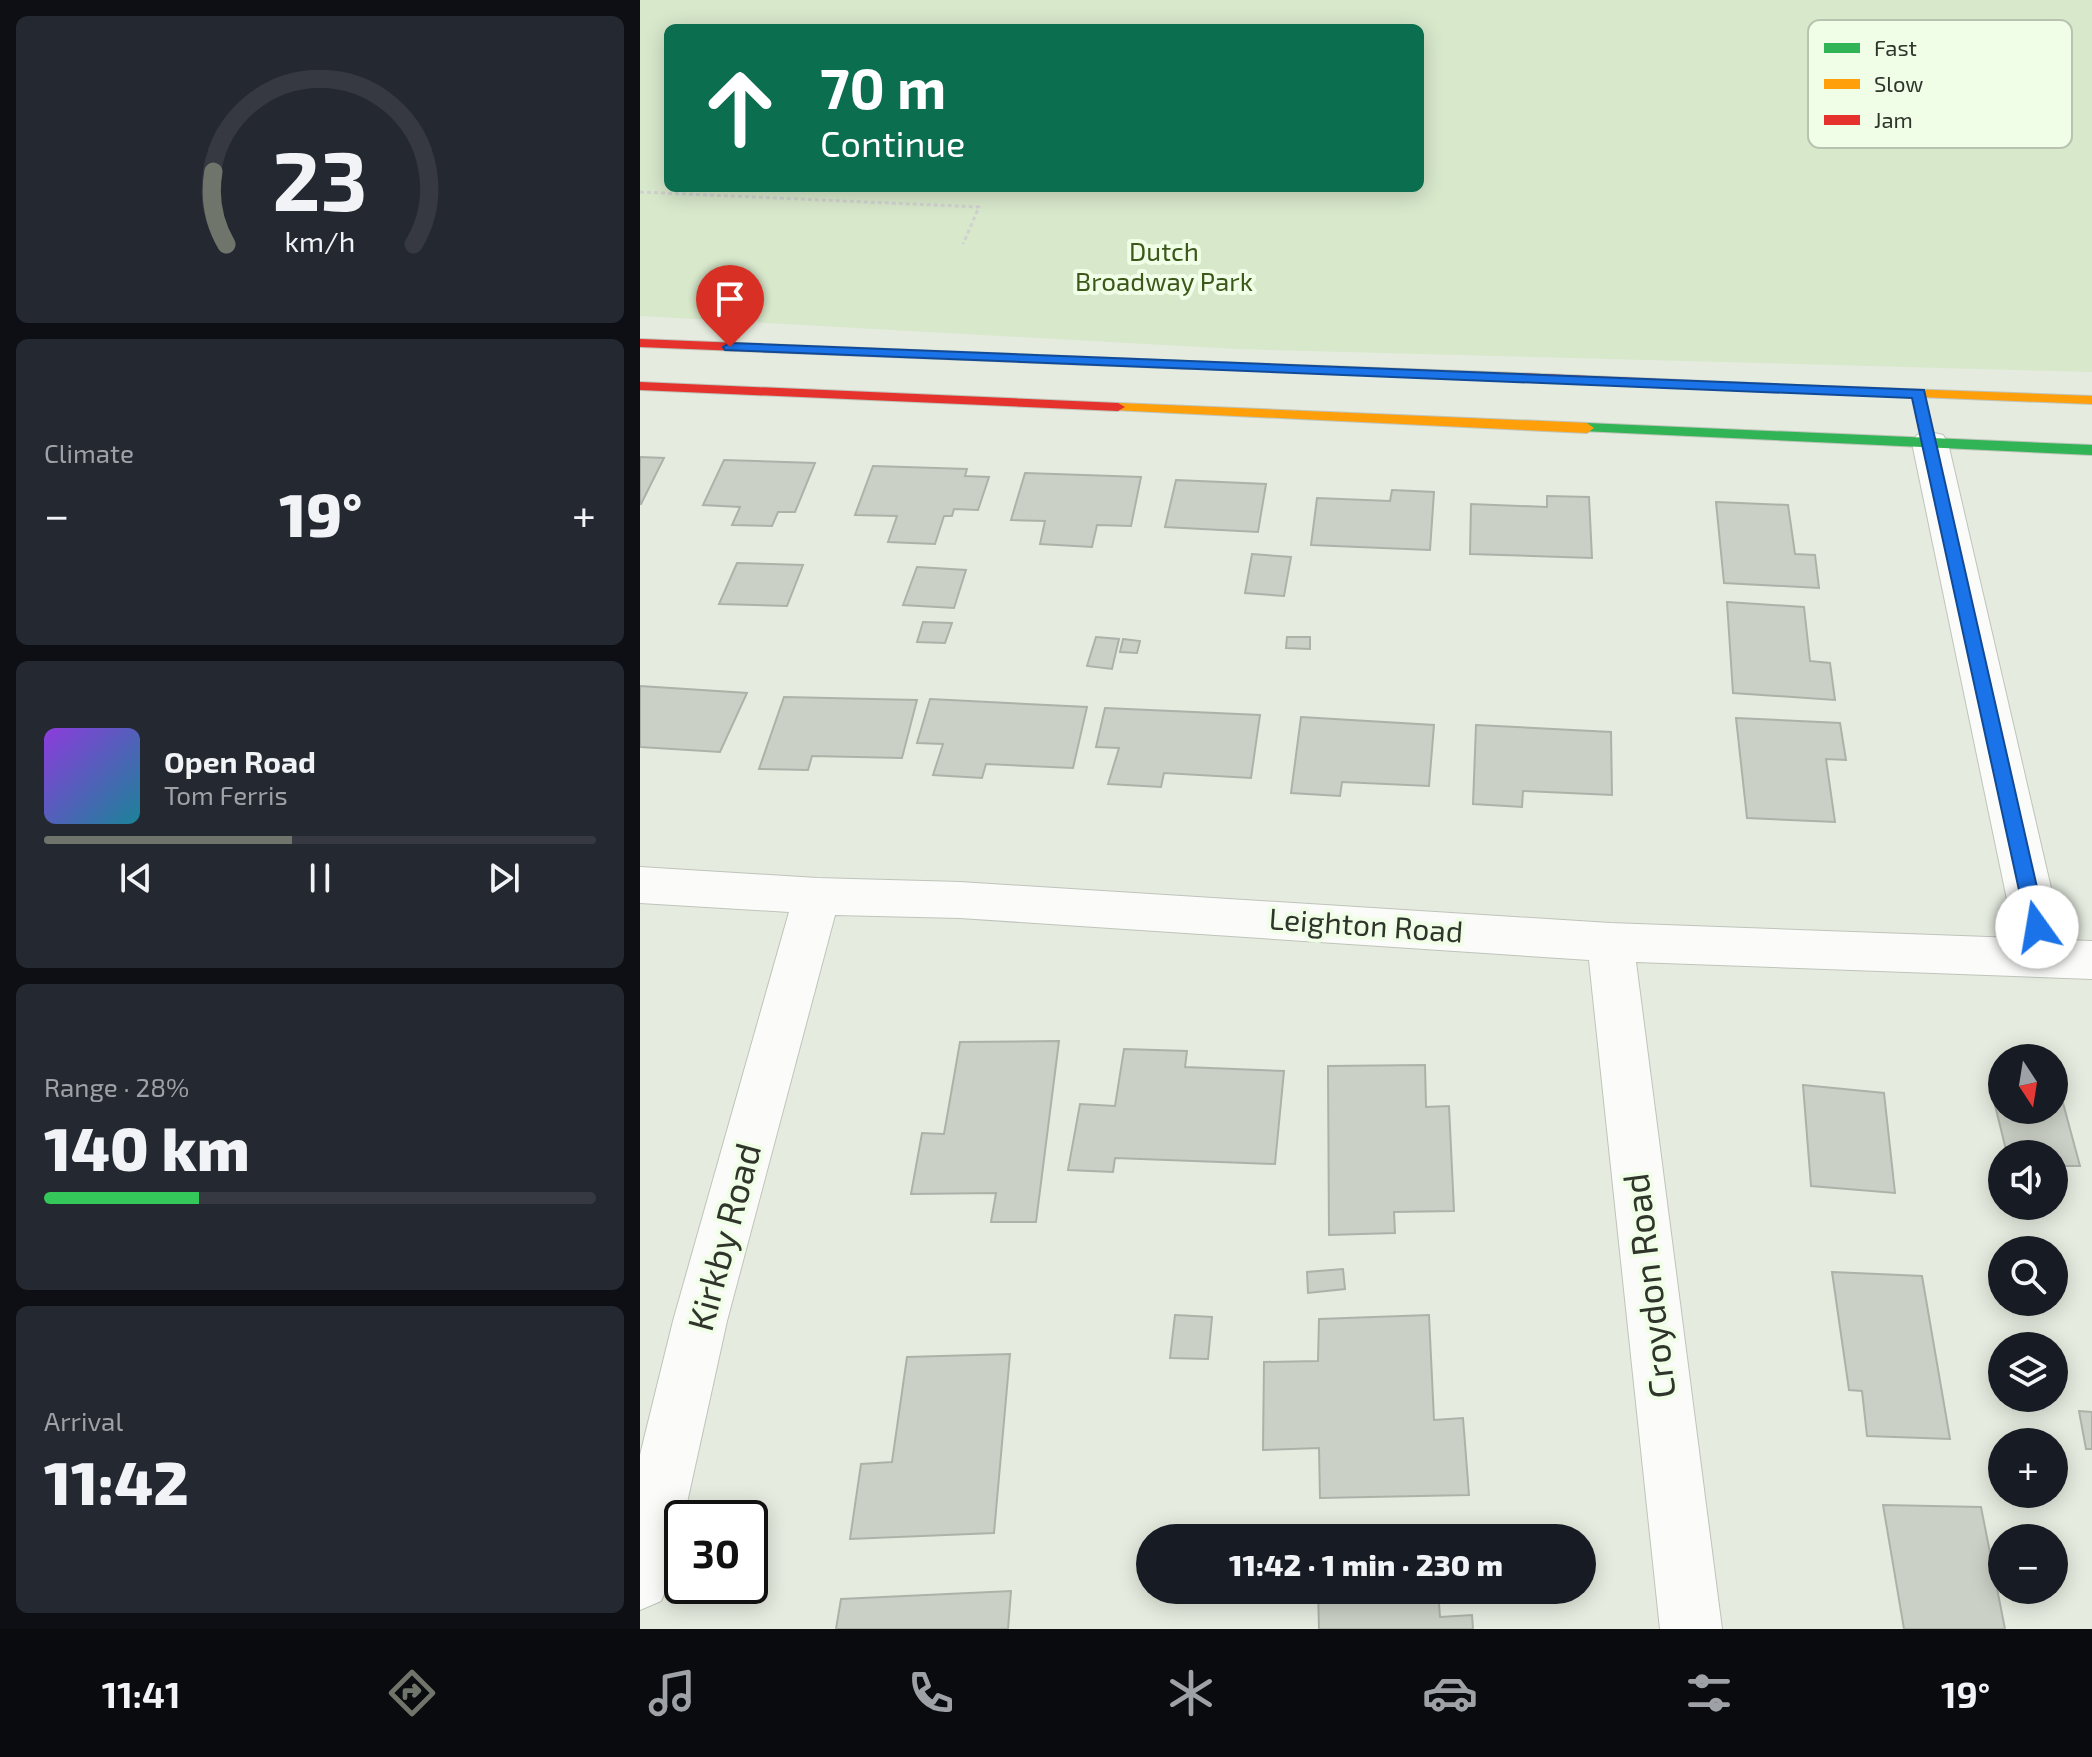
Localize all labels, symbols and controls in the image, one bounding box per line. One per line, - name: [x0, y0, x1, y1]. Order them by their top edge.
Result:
- legend: [1808, 20, 2072, 148]
- text: Fast: [1874, 34, 1917, 60]
- text: 70 m: [820, 53, 946, 120]
- icon: ahead: [688, 56, 792, 160]
- text: Slow: [1874, 70, 1923, 96]
- text: Jam: [1874, 106, 1913, 132]
- text: Continue: [820, 121, 965, 164]
- text: 23: [272, 128, 368, 228]
- text: km/h: [285, 223, 355, 258]
- park label: Dutch Broadway Park: [1075, 235, 1253, 296]
- pin: [696, 265, 764, 347]
- icon: arrive: [708, 277, 752, 321]
- text: Climate: [44, 437, 134, 468]
- text: 19°: [279, 477, 362, 549]
- text: −: [44, 487, 70, 540]
- text: +: [572, 487, 596, 540]
- text: Open Road: [164, 743, 316, 779]
- text: Tom Ferris: [164, 779, 288, 810]
- icon: previous: [114, 856, 158, 900]
- icon: pause: [298, 856, 342, 900]
- icon: next: [482, 856, 526, 900]
- position arrow: [1995, 885, 2079, 969]
- street label: Leighton Road: [1268, 899, 1465, 949]
- north arrow: [1988, 1044, 2068, 1124]
- map controls: [1988, 1044, 2068, 1604]
- text: Range · 28%: [44, 1071, 189, 1102]
- text: 140 km: [44, 1111, 250, 1183]
- street label: Kirkby Road: [677, 1138, 768, 1335]
- button: sound: [1988, 1140, 2068, 1220]
- street label: Croydon Road: [1612, 1171, 1683, 1401]
- button: search: [1988, 1236, 2068, 1316]
- button: layers: [1988, 1332, 2068, 1412]
- text: Arrival: [44, 1405, 123, 1436]
- button: +: [1988, 1428, 2068, 1508]
- text: 11:42: [44, 1445, 189, 1517]
- speed limit sign: 30: [664, 1500, 768, 1604]
- button: −: [1988, 1524, 2068, 1604]
- text: 11:42 · 1 min · 230 m: [1229, 1546, 1503, 1582]
- icon: directions: [384, 1665, 440, 1721]
- icon: music: [644, 1665, 700, 1721]
- icon: phone: [903, 1665, 959, 1721]
- icon: climate: [1163, 1665, 1219, 1721]
- icon: car: [1422, 1665, 1478, 1721]
- icon: filters: [1681, 1665, 1737, 1721]
- text: 11:41: [102, 1672, 181, 1715]
- text: 19°: [1941, 1672, 1990, 1715]

